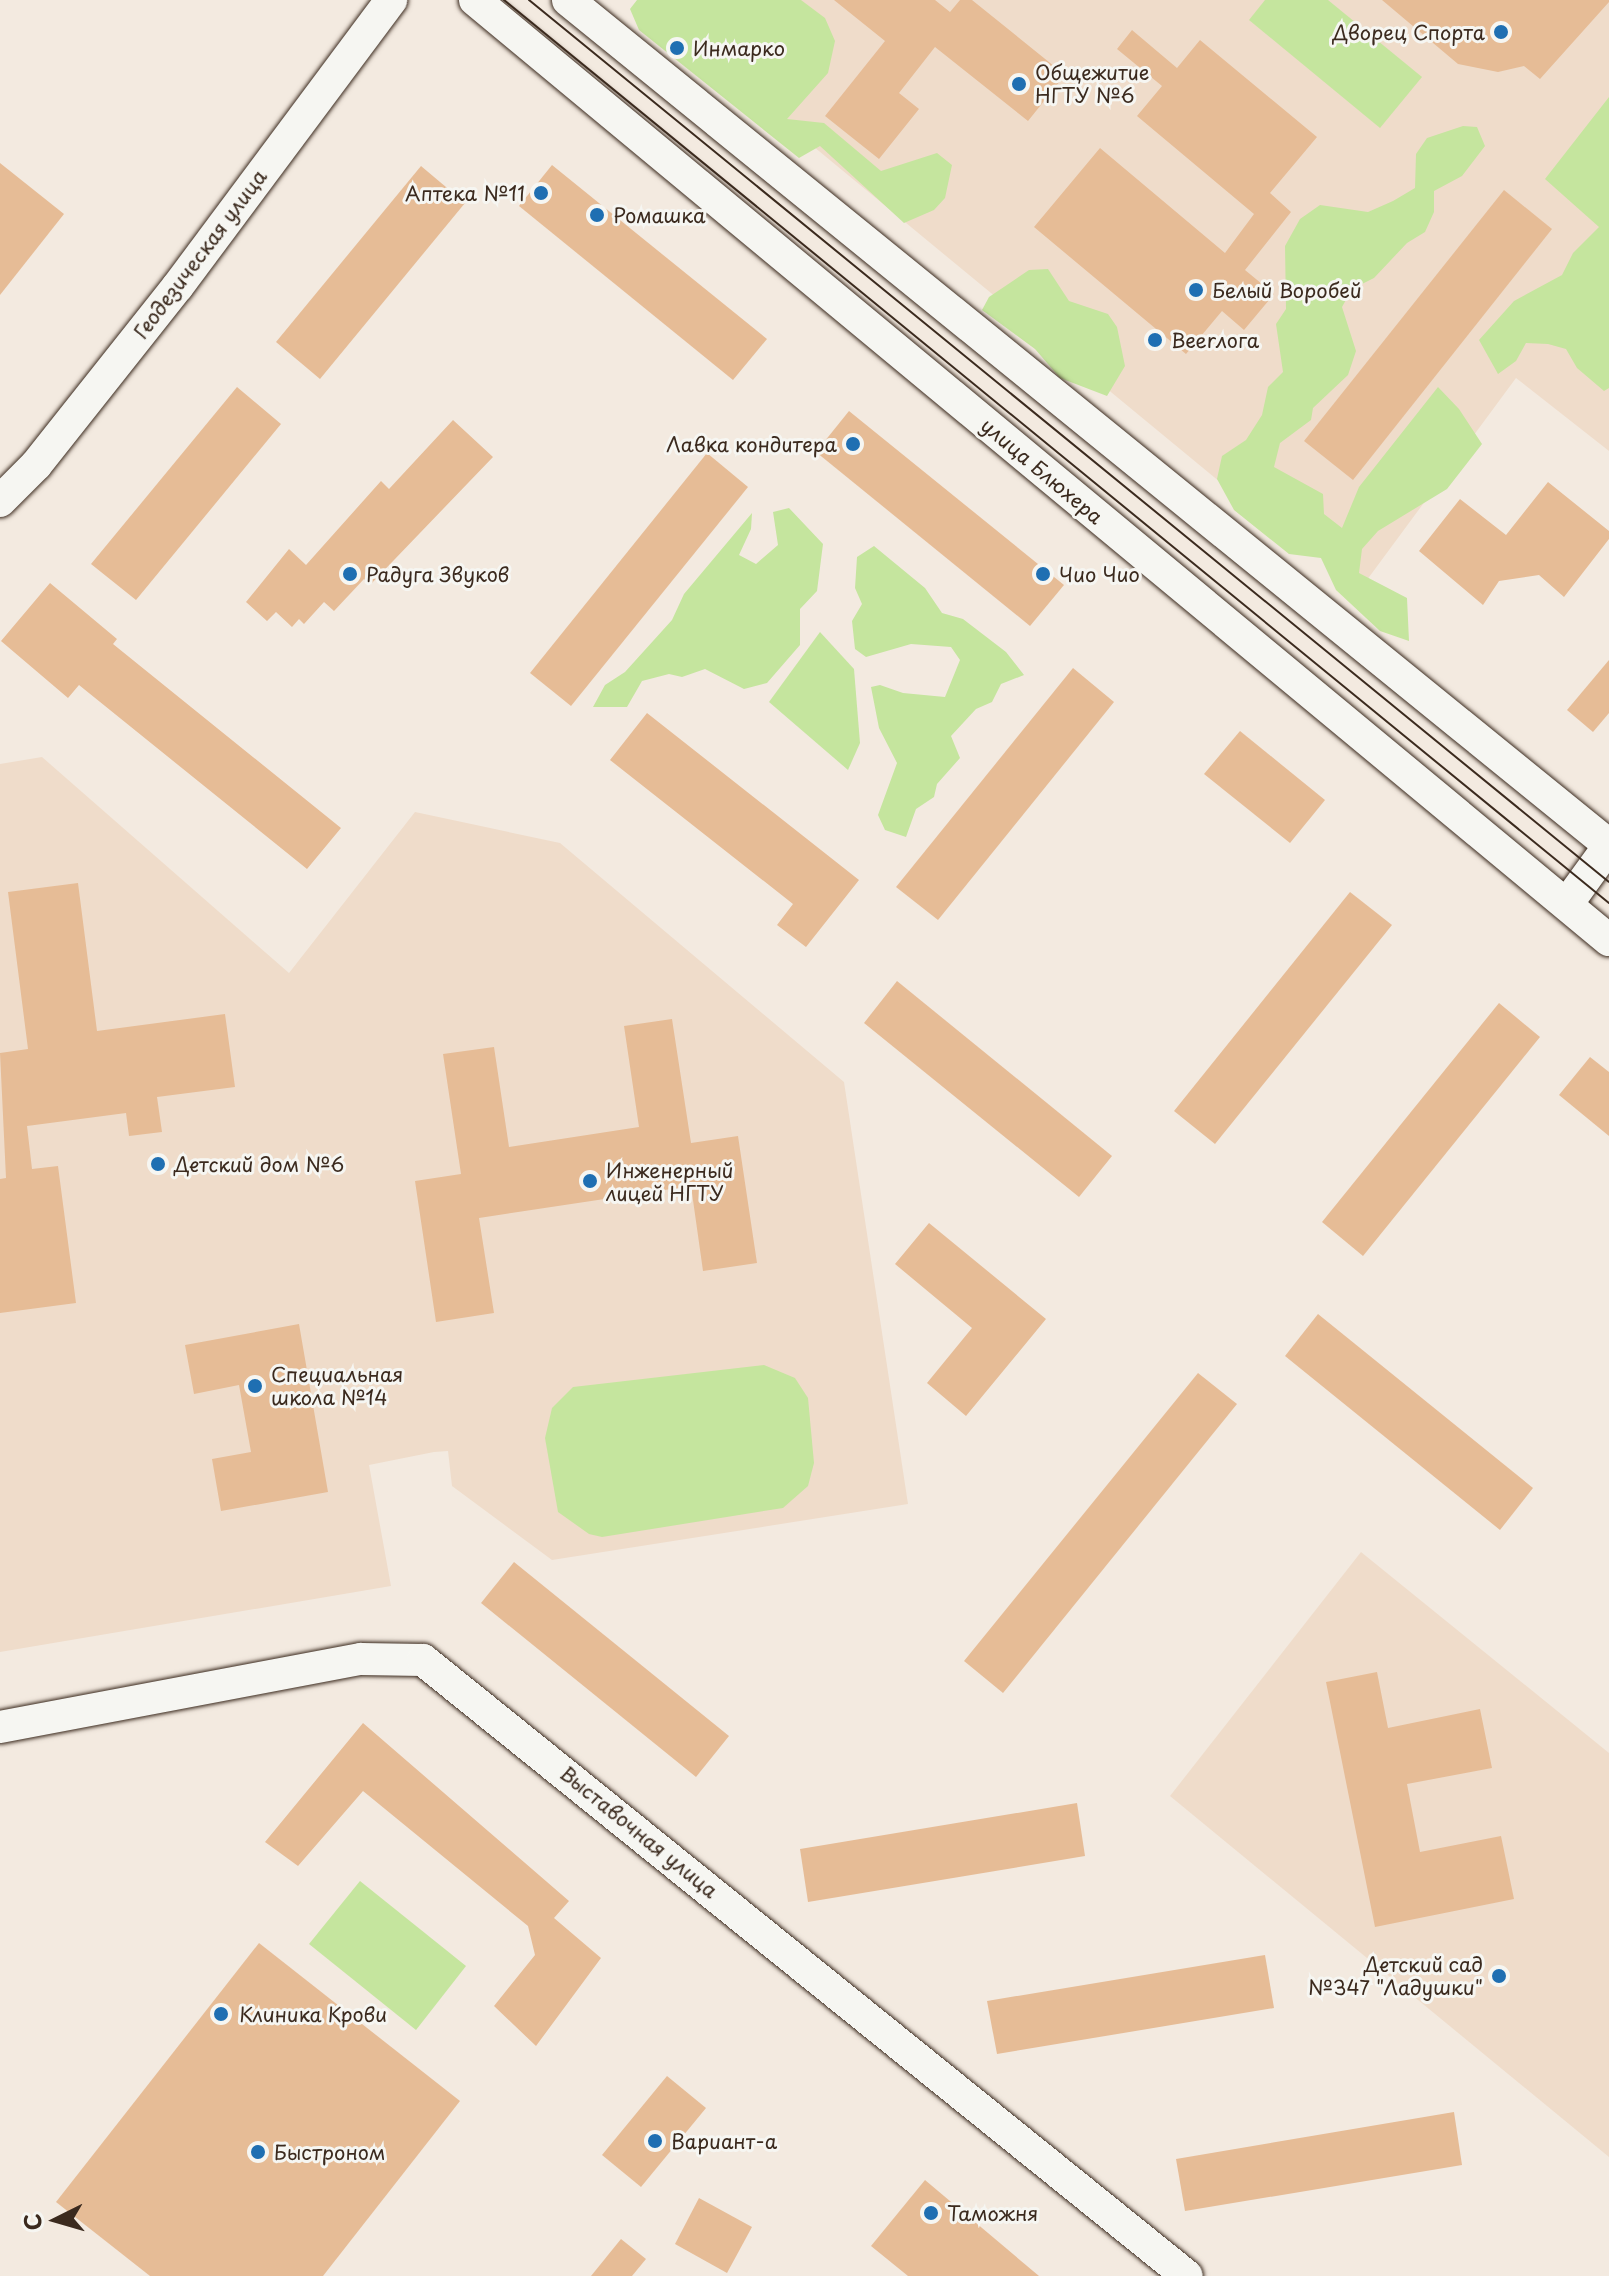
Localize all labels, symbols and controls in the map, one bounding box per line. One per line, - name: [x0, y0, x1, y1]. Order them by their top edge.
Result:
- place label: Дворец Спорта: [1332, 20, 1485, 44]
- marker: Дворец Спорта: [1492, 23, 1510, 41]
- place label: Инмарко: [693, 36, 785, 60]
- marker: Инмарко: [668, 39, 686, 57]
- place label: Общежитие НГТУ №6: [1035, 60, 1149, 107]
- marker: Общежитие НГТУ №6: [1010, 75, 1028, 93]
- street label: Геодезическая улица: [128, 164, 272, 344]
- place label: Аптека №11: [405, 181, 525, 205]
- marker: Аптека №11: [532, 184, 550, 202]
- place label: Ромашка: [613, 203, 706, 227]
- marker: Ромашка: [588, 206, 606, 224]
- place label: Белый Воробей: [1212, 278, 1362, 302]
- marker: Белый Воробей: [1187, 281, 1205, 299]
- place label: Beerлога: [1171, 328, 1259, 352]
- marker: Beerлога: [1146, 331, 1164, 349]
- street label: улица Блюхера: [976, 413, 1108, 529]
- place label: Лавка кондитера: [665, 432, 837, 456]
- marker: Лавка кондитера: [844, 435, 862, 453]
- place label: Радуга Звуков: [366, 562, 511, 586]
- place label: Чио Чио: [1059, 562, 1140, 586]
- marker: Радуга Звуков: [341, 565, 359, 583]
- marker: Чио Чио: [1034, 565, 1052, 583]
- place label: Детский дом №6: [174, 1152, 345, 1176]
- marker: Детский дом №6: [149, 1155, 167, 1173]
- place label: Инженерный лицей НГТУ: [606, 1158, 734, 1205]
- marker: Инженерный лицей НГТУ: [581, 1172, 599, 1190]
- place label: Специальная школа №14: [271, 1362, 403, 1409]
- marker: Специальная школа №14: [246, 1377, 264, 1395]
- street label: Выставочная улица: [555, 1761, 723, 1903]
- place label: Детский сад №347 "Ладушки": [1308, 1952, 1483, 1999]
- marker: Детский сад №347 "Ладушки": [1490, 1967, 1508, 1985]
- place label: Клиника Крови: [239, 2002, 389, 2026]
- marker: Клиника Крови: [210, 2003, 232, 2025]
- place label: Вариант-а: [671, 2129, 777, 2153]
- marker: Вариант-а: [646, 2132, 664, 2150]
- place label: Быстроном: [274, 2140, 385, 2164]
- marker: Быстроном: [249, 2143, 267, 2161]
- north arrow: [16, 2180, 96, 2260]
- place label: Таможня: [947, 2201, 1038, 2225]
- marker: Таможня: [922, 2204, 940, 2222]
- text: С: [14, 2212, 49, 2232]

